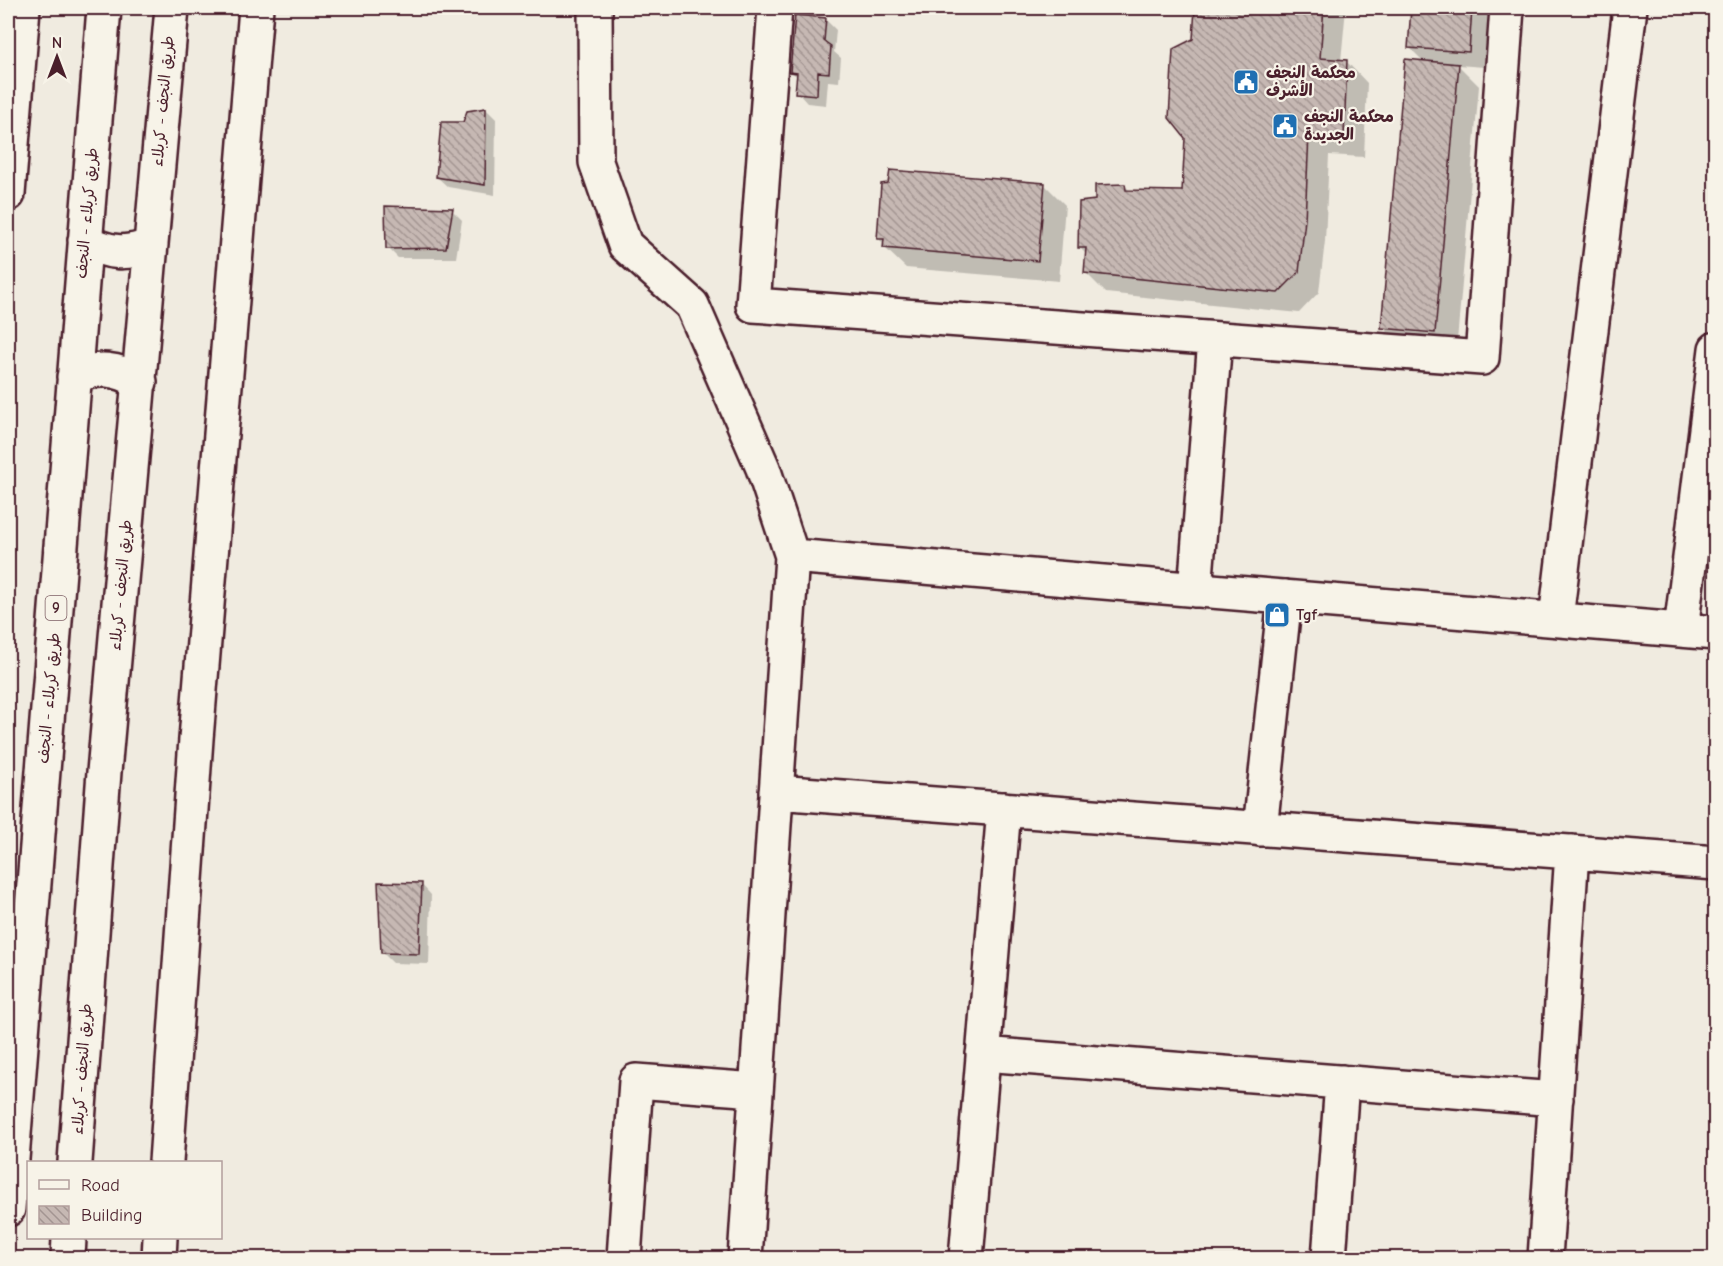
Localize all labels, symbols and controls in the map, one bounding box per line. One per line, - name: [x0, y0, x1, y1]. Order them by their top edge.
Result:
- north arrow: [27, 27, 87, 87]
- text: N: [52, 34, 62, 52]
- street label: طريق النجف - کربلاء: [148, 35, 178, 167]
- place label: محكمة النجف الأشرف: [1266, 64, 1356, 100]
- public building icon: محكمة النجف الأشرف: [1231, 67, 1261, 97]
- place label: محكمة النجف الجديدة: [1304, 108, 1394, 144]
- public building icon: محكمة النجف الجديدة: [1270, 111, 1300, 141]
- street label: طريق کربلاء - النجف: [72, 147, 102, 279]
- street label: طريق النجف - کربلاء: [106, 519, 136, 651]
- road number: 9: [46, 596, 66, 620]
- shop icon: Tgf: [1262, 600, 1292, 630]
- place label: Tgf: [1296, 606, 1318, 624]
- street label: طريق کربلاء - النجف: [34, 632, 64, 764]
- street label: طريق النجف - کربلاء: [68, 1003, 96, 1135]
- legend: [27, 1161, 222, 1239]
- text: Road: [81, 1175, 120, 1196]
- text: Building: [81, 1205, 143, 1226]

